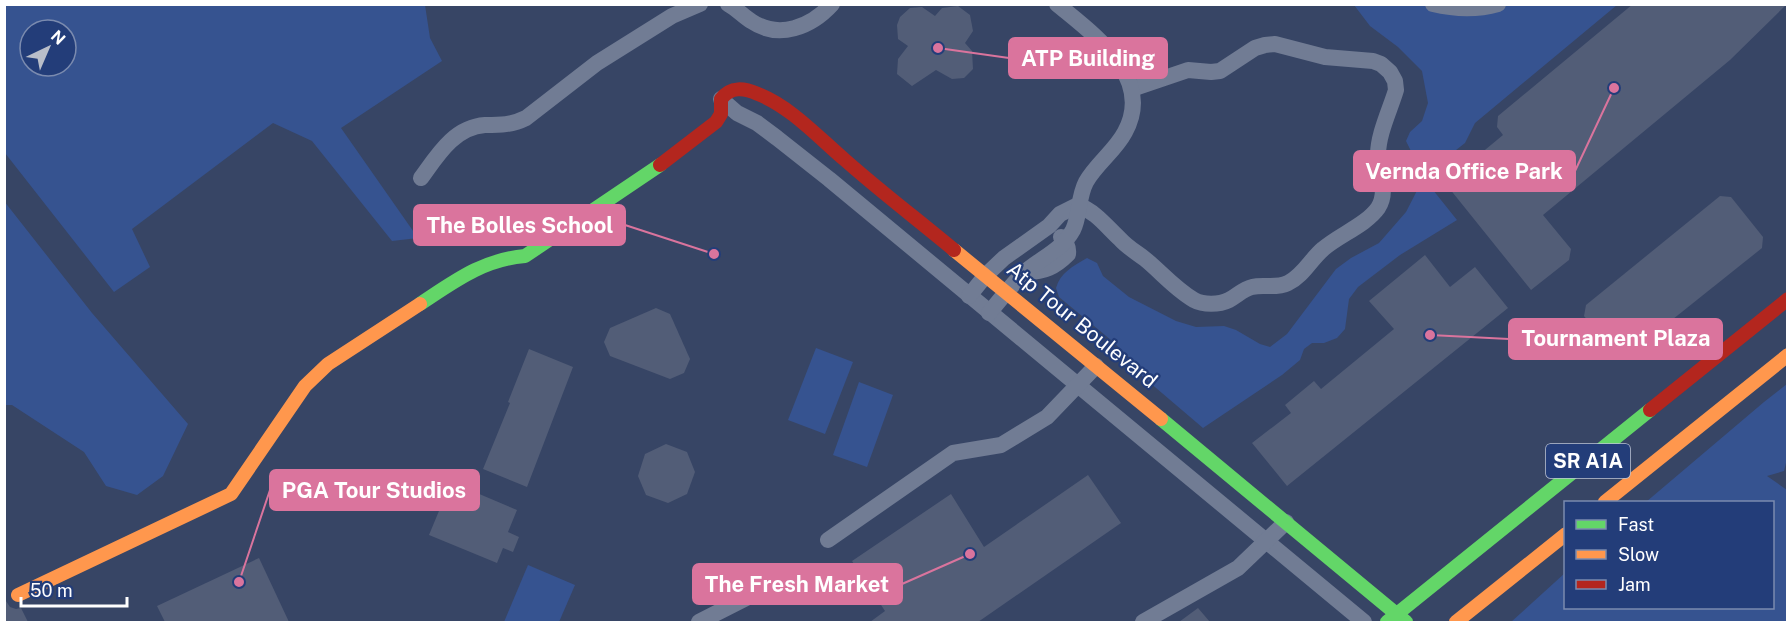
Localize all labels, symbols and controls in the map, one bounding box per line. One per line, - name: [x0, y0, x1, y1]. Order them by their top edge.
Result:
- north arrow: [18, 18, 78, 78]
- text: N: [47, 26, 69, 49]
- callout: ATP Building: [1009, 38, 1167, 78]
- text: ATP Building: [1021, 45, 1155, 71]
- callout: Vernda Office Park: [1354, 151, 1575, 191]
- text: Vernda Office Park: [1365, 158, 1563, 184]
- callout: The Bolles School: [414, 205, 625, 245]
- text: The Bolles School: [426, 212, 614, 238]
- street label: Atp Tour Boulevard: [1002, 256, 1163, 393]
- callout: Tournament Plaza: [1509, 319, 1722, 359]
- text: Tournament Plaza: [1522, 325, 1710, 351]
- road number: SR A1A: [1546, 444, 1630, 478]
- callout: PGA Tour Studios: [270, 470, 479, 510]
- text: PGA Tour Studios: [282, 477, 466, 503]
- legend: [1564, 501, 1774, 609]
- text: Fast: [1618, 514, 1654, 535]
- text: Slow: [1618, 544, 1659, 565]
- callout: The Fresh Market: [693, 564, 902, 604]
- scale bar: [21, 570, 128, 608]
- text: The Fresh Market: [705, 571, 889, 597]
- text: Jam: [1618, 574, 1651, 595]
- text: 50 m: [30, 580, 73, 601]

